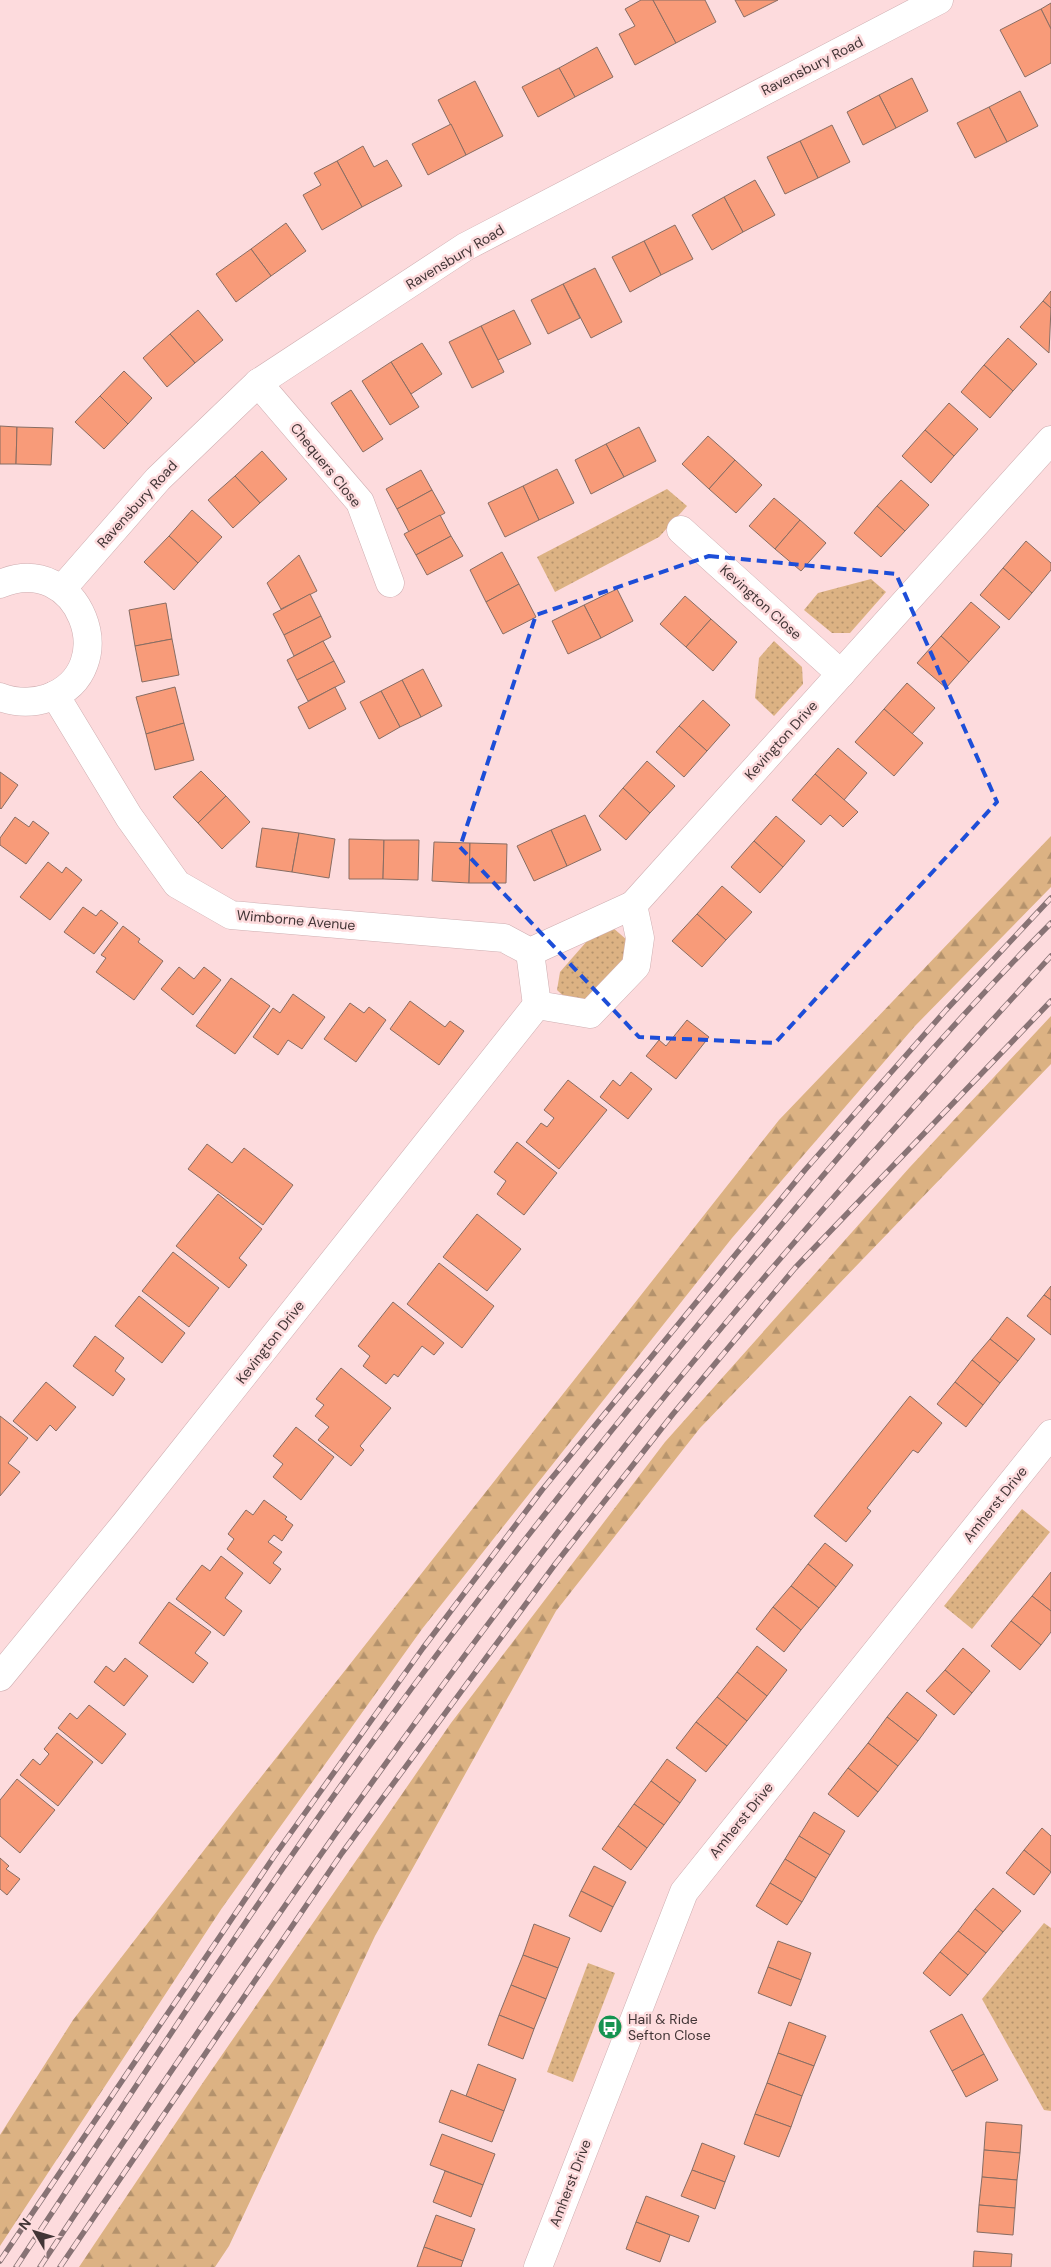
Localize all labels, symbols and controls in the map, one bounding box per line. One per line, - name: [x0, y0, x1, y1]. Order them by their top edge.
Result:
- street label: Ravensbury Road: [758, 33, 866, 99]
- street label: Ravensbury Road: [403, 221, 507, 293]
- street label: Chequers Close: [287, 419, 365, 511]
- street label: Ravensbury Road: [93, 457, 181, 551]
- street label: Kevington Close: [716, 561, 806, 643]
- street label: Kevington Drive: [741, 697, 821, 783]
- street label: Wimborne Avenue: [236, 906, 356, 934]
- street label: Kevington Drive: [232, 1297, 308, 1387]
- street label: Amherst Drive: [959, 1463, 1031, 1545]
- street label: Amherst Drive: [705, 1779, 777, 1861]
- place label: Hail & Ride Sefton Close: [628, 2010, 711, 2044]
- bus stop icon: Hail & Ride Sefton Close: [597, 2014, 623, 2040]
- street label: Amherst Drive: [545, 2137, 595, 2229]
- north arrow: [10, 2207, 60, 2257]
- text: N: [15, 2214, 35, 2234]

